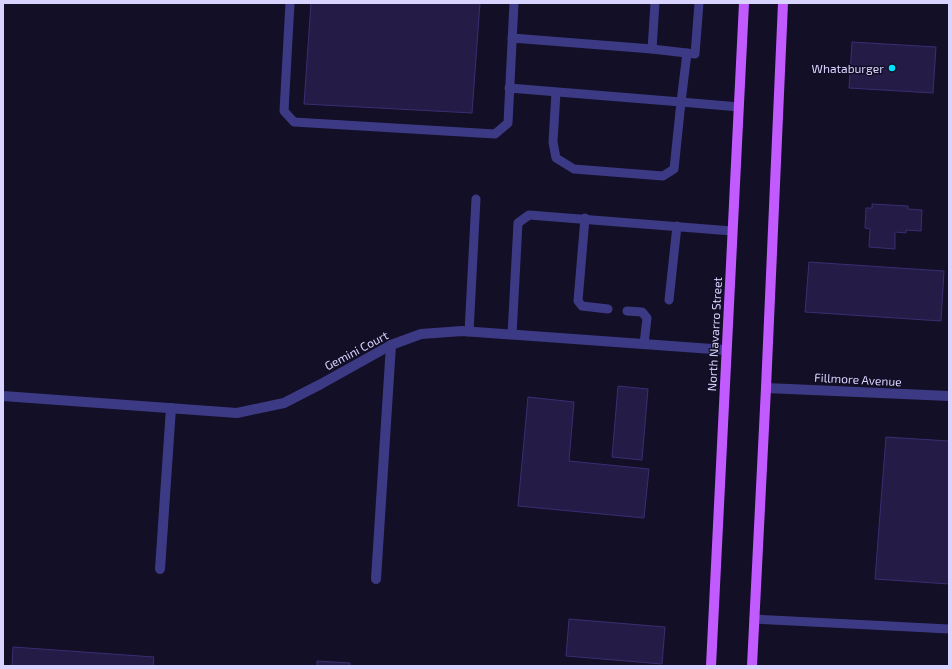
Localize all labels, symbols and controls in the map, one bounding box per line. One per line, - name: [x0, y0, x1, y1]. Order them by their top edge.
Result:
- place label: Whataburger: [812, 61, 884, 75]
- marker: Whataburger: [887, 63, 897, 73]
- street label: North Navarro Street: [704, 276, 724, 392]
- street label: Gemini Court: [322, 327, 391, 373]
- street label: Fillmore Avenue: [814, 370, 902, 388]

